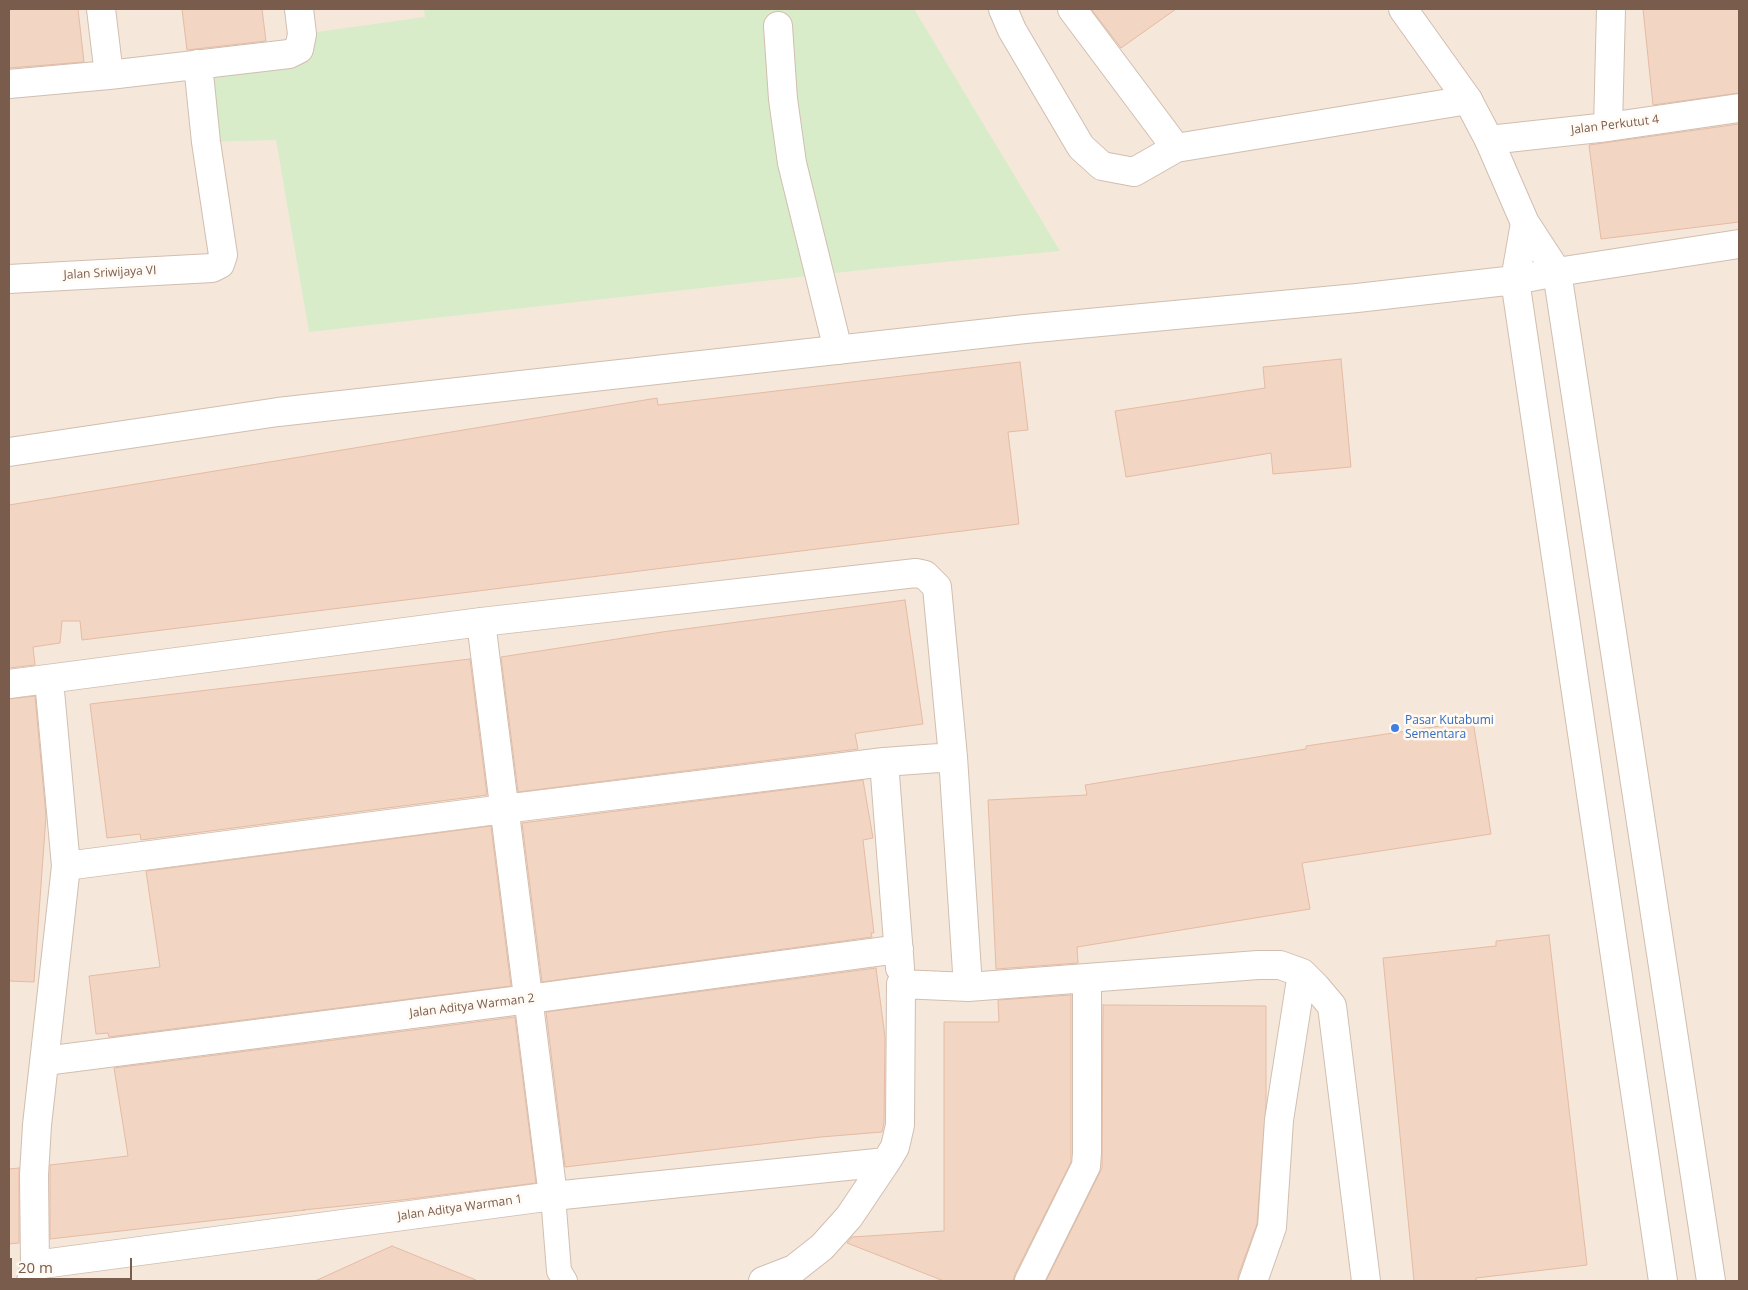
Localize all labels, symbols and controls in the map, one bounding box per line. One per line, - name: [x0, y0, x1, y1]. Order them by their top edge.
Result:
- street label: Jalan Perkutut 4: [1570, 112, 1660, 138]
- street label: Jalan Sriwijaya VI: [63, 263, 157, 283]
- place label: Pasar Kutabumi Sementara: [1405, 714, 1494, 742]
- marker: Pasar Kutabumi Sementara: [1389, 722, 1401, 734]
- street label: Jalan Aditya Warman 2: [409, 991, 535, 1021]
- street label: Jalan Aditya Warman 1: [397, 1192, 523, 1224]
- scale bar: [12, 1248, 135, 1280]
- text: 20 m: [18, 1257, 53, 1277]

